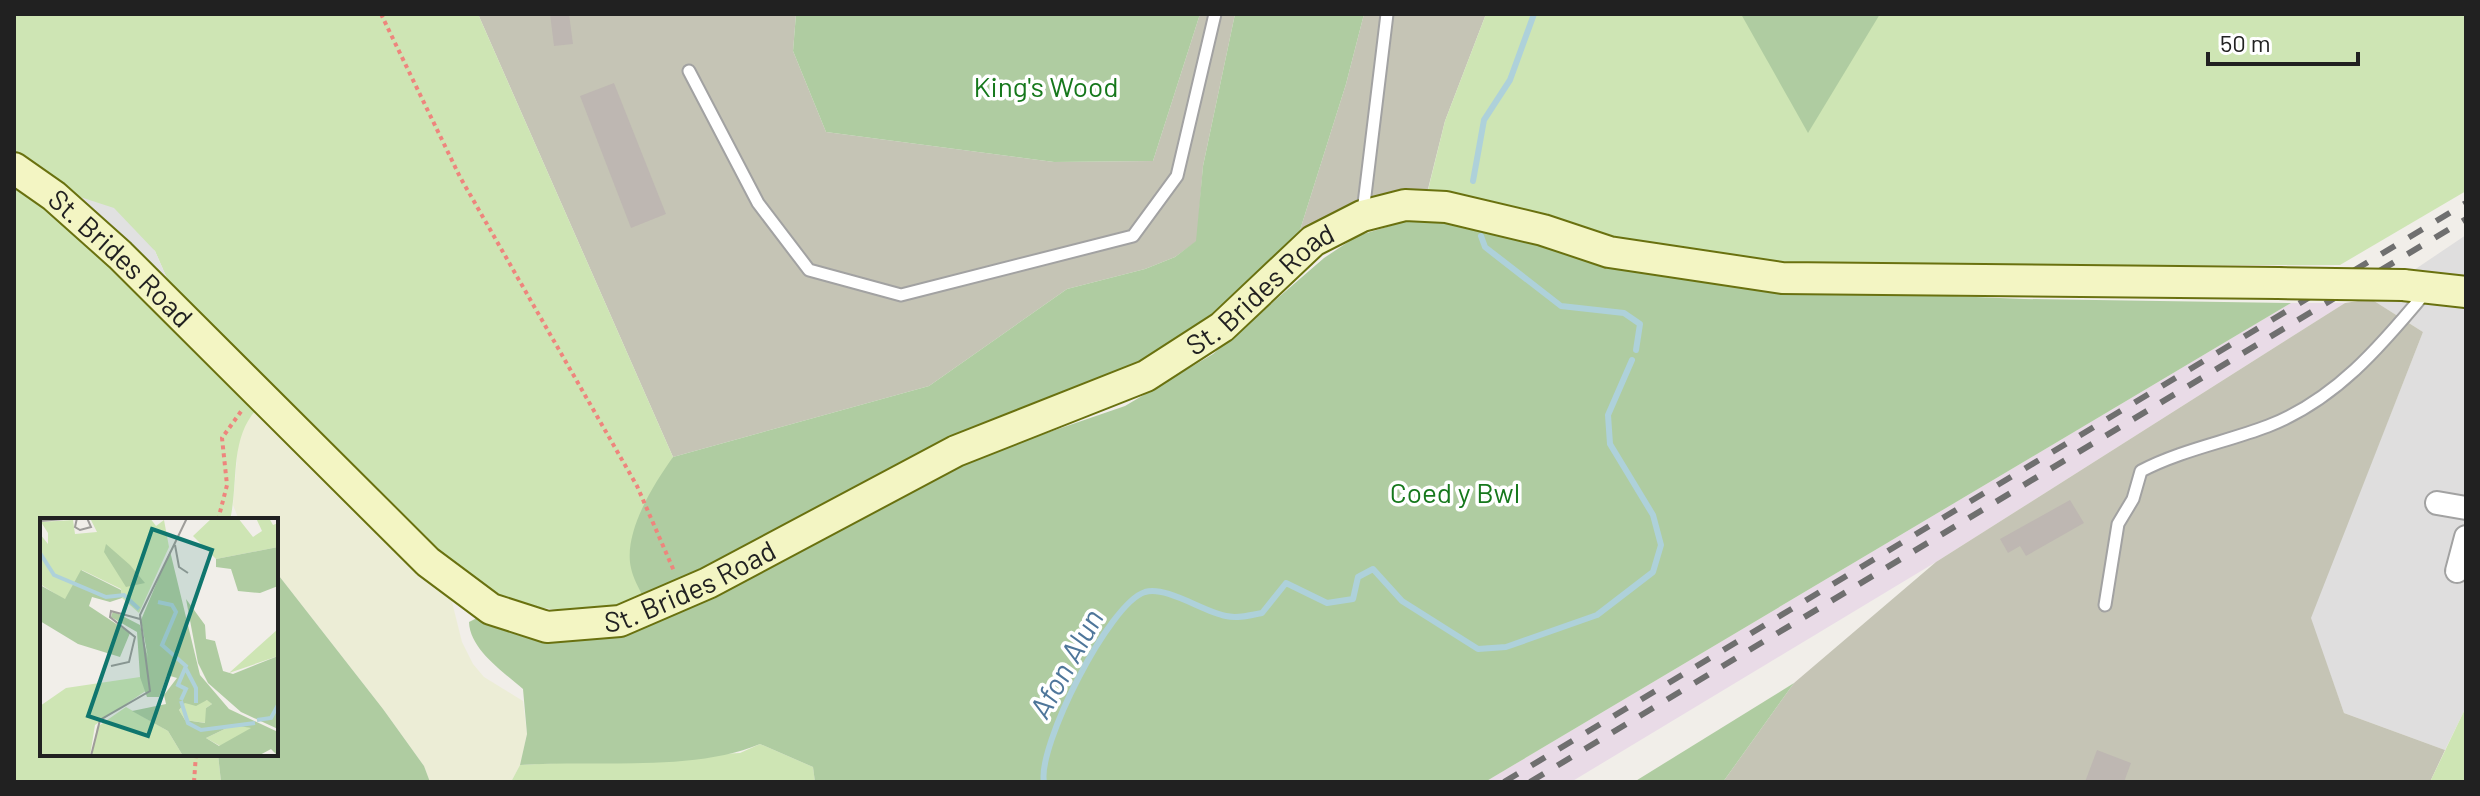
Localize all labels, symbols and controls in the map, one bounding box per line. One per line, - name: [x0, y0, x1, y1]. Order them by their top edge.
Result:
- scale bar: [2208, 16, 2358, 66]
- text: 50 m: [2220, 28, 2271, 57]
- park label: King's Wood: [974, 69, 1118, 103]
- street label: St. Brides Road: [42, 181, 200, 334]
- street label: St. Brides Road: [1179, 215, 1339, 362]
- park label: Coed y Bwl: [1390, 475, 1520, 509]
- inset map: [40, 518, 278, 756]
- street label: St. Brides Road: [603, 532, 781, 638]
- water label: Afon Alun: [1021, 602, 1110, 724]

